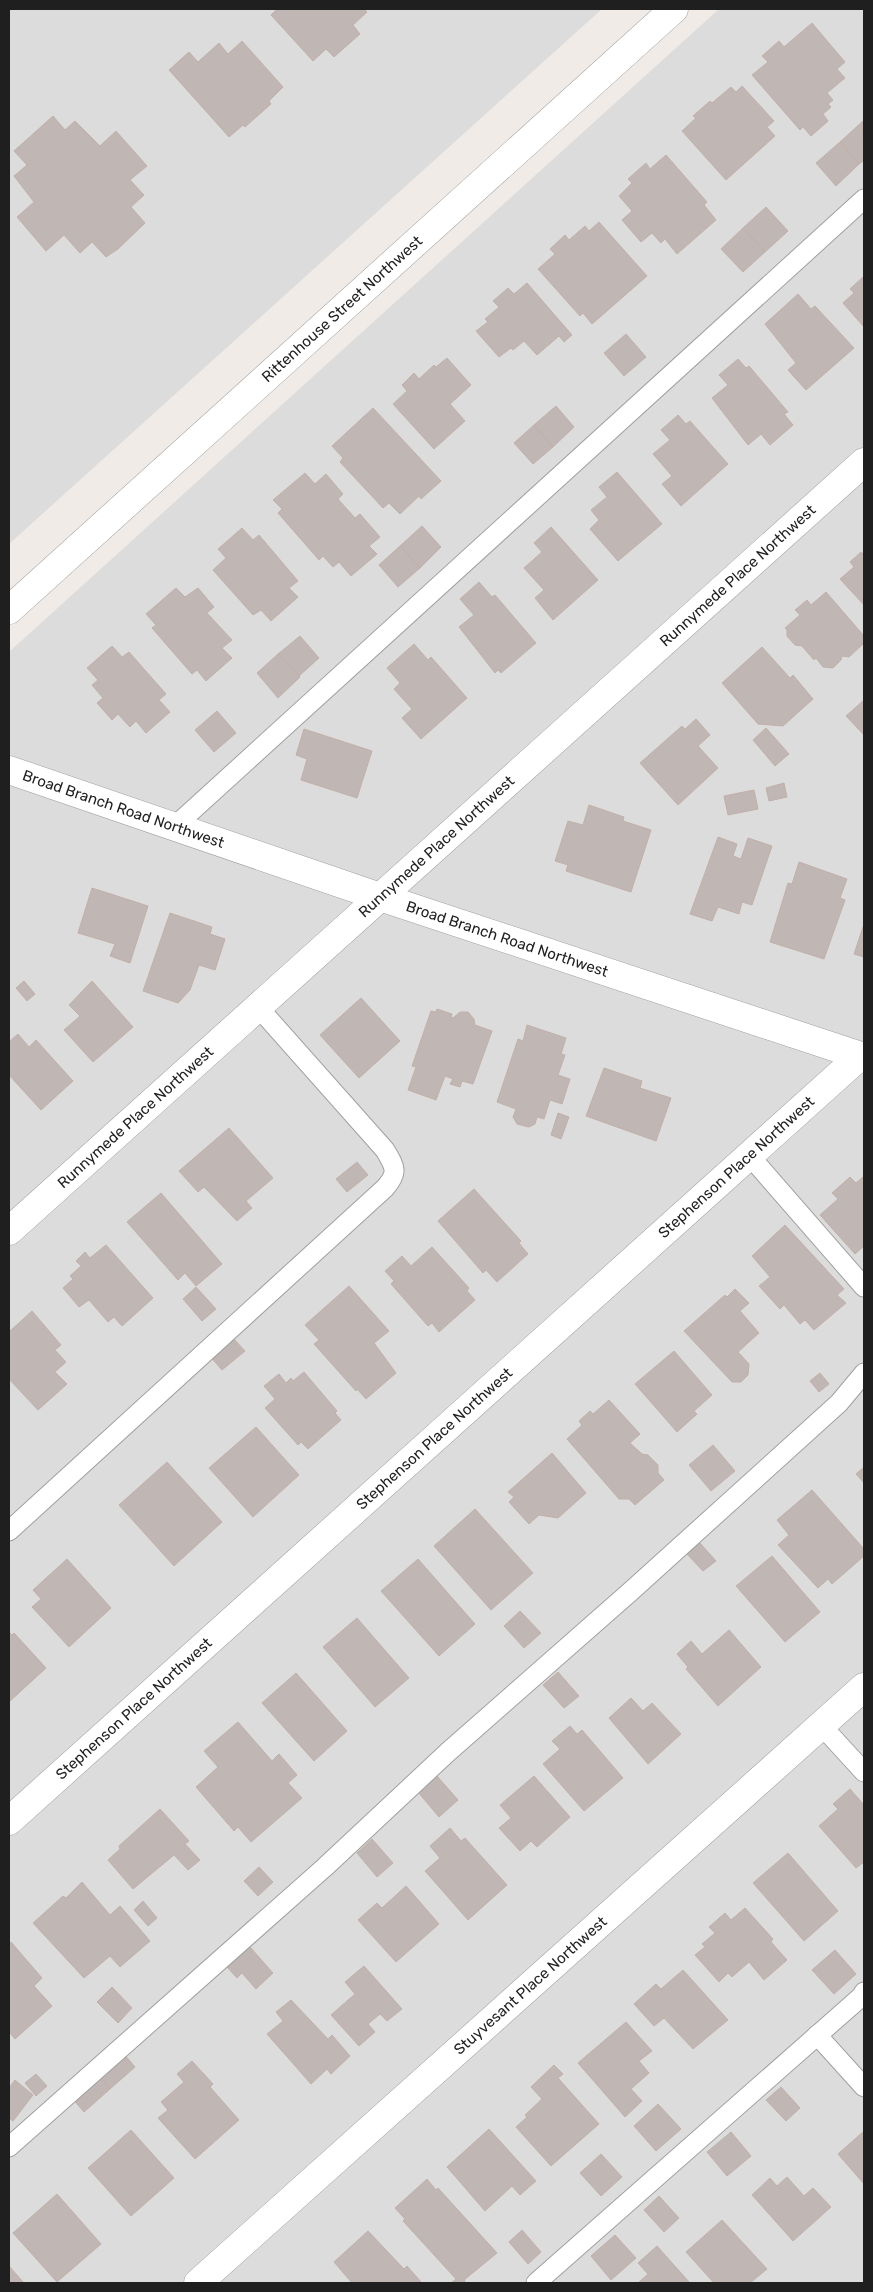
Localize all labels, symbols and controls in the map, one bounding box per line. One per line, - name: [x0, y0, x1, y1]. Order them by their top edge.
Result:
- street label: Rittenhouse Street Northwest: [258, 232, 426, 386]
- street label: Runnymede Place Northwest: [656, 501, 819, 650]
- street label: Broad Branch Road Northwest: [20, 766, 227, 852]
- street label: Runnymede Place Northwest: [355, 772, 518, 921]
- street label: Broad Branch Road Northwest: [404, 897, 611, 981]
- street label: Runnymede Place Northwest: [54, 1043, 217, 1192]
- street label: Stephenson Place Northwest: [655, 1092, 818, 1242]
- street label: Stephenson Place Northwest: [353, 1364, 516, 1513]
- street label: Stephenson Place Northwest: [52, 1634, 216, 1783]
- street label: Stuyvesant Place Northwest: [450, 1912, 611, 2059]

